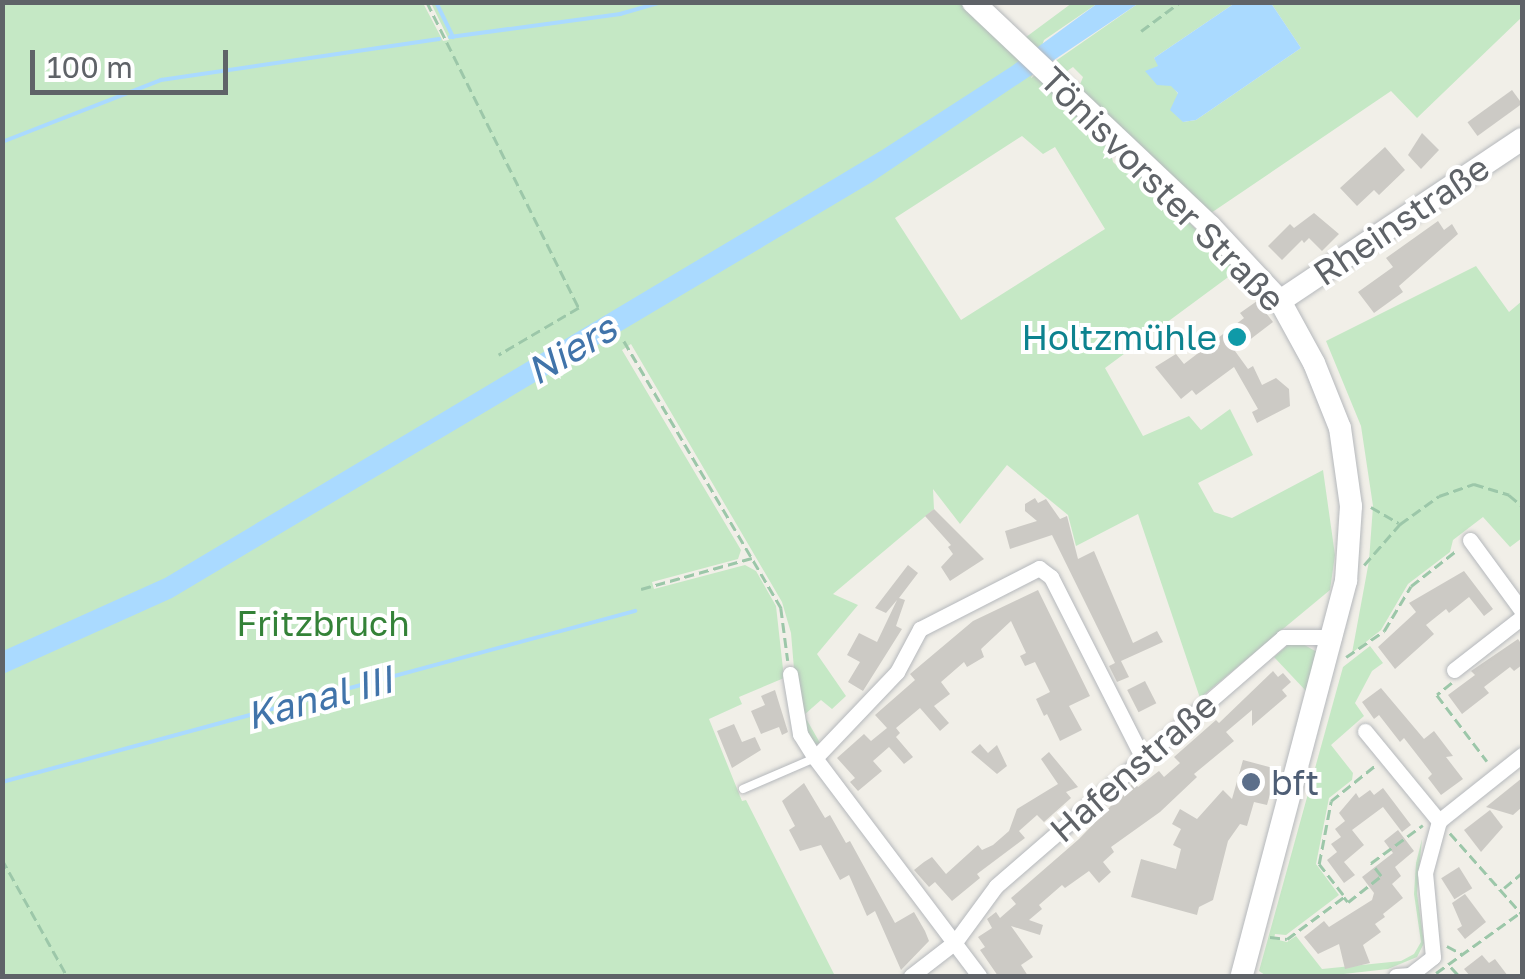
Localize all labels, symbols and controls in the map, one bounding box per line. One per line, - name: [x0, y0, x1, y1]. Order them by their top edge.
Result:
- scale bar: [35, 30, 232, 92]
- text: 100 m: [47, 49, 133, 85]
- street label: Tönisvorster Straße: [1032, 58, 1294, 320]
- street label: Rheinstraße: [1305, 146, 1497, 294]
- water label: Niers: [518, 305, 624, 393]
- place label: Holtzmühle: [1022, 316, 1217, 358]
- marker: Holtzmühle: [1226, 326, 1248, 348]
- park label: Fritzbruch: [236, 602, 410, 644]
- water label: Kanal III: [241, 656, 397, 738]
- street label: Hafenstraße: [1041, 683, 1225, 851]
- place label: bft: [1271, 761, 1319, 803]
- marker: bft: [1240, 771, 1262, 793]

